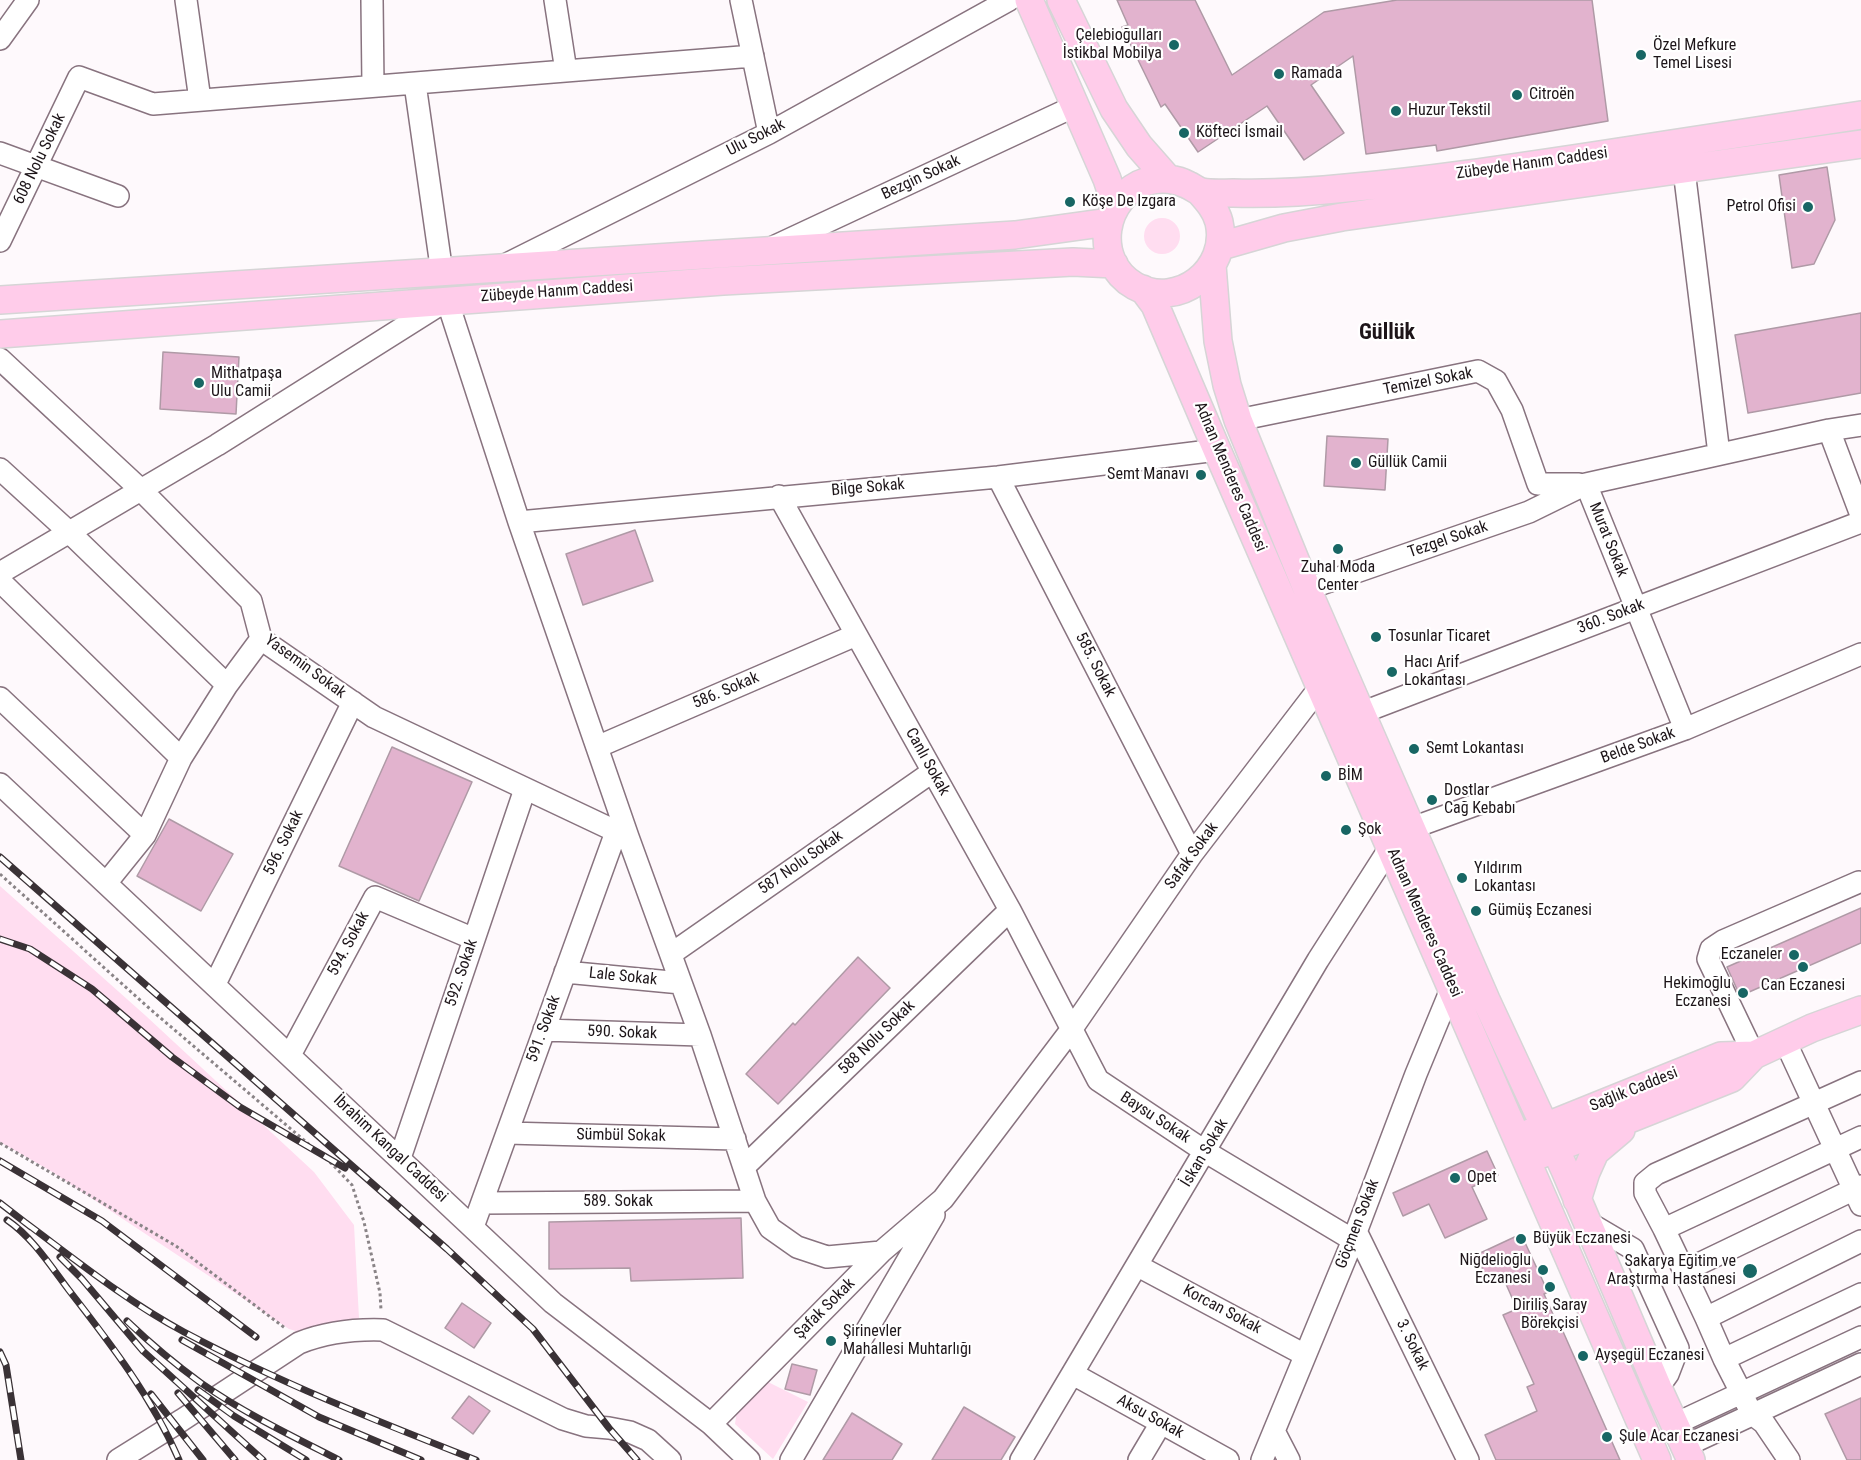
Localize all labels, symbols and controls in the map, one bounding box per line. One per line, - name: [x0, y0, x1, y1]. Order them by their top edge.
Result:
- place label: Çelebioğulları İstikbal Mobilya: [1063, 26, 1162, 64]
- place label: Özel Mefkure Temel Lisesi: [1653, 36, 1736, 74]
- marker: Çelebioğulları İstikbal Mobilya: [1167, 38, 1181, 52]
- marker: Özel Mefkure Temel Lisesi: [1634, 48, 1648, 62]
- place label: Ramada: [1291, 64, 1342, 84]
- marker: Ramada: [1272, 67, 1286, 81]
- place label: Citroën: [1529, 85, 1574, 105]
- marker: Citroën: [1510, 88, 1524, 102]
- place label: Huzur Tekstil: [1408, 101, 1491, 121]
- marker: Huzur Tekstil: [1389, 104, 1403, 118]
- street label: 608 Nolu Sokak: [10, 110, 70, 208]
- street label: Ulu Sokak: [724, 115, 788, 161]
- place label: Köfteci İsmail: [1196, 123, 1283, 143]
- marker: Köfteci İsmail: [1177, 126, 1191, 140]
- street label: Zübeyde Hanım Caddesi: [1455, 144, 1609, 184]
- street label: Bezgin Sokak: [879, 151, 963, 205]
- place label: Köşe De Izgara: [1082, 192, 1176, 212]
- marker: Köşe De Izgara: [1063, 195, 1077, 209]
- place label: Petrol Ofisi: [1726, 197, 1796, 217]
- marker: Petrol Ofisi: [1801, 200, 1815, 214]
- street label: Zübeyde Hanım Caddesi: [480, 277, 634, 307]
- district label: Güllük: [1359, 320, 1415, 346]
- place label: Mithatpaşa Ulu Camii: [211, 364, 282, 402]
- street label: Temizel Sokak: [1382, 364, 1474, 400]
- marker: Mithatpaşa Ulu Camii: [192, 376, 206, 390]
- street label: Adnan Menderes Caddesi: [1190, 399, 1270, 555]
- place label: Güllük Camii: [1368, 453, 1447, 473]
- marker: Güllük Camii: [1349, 456, 1363, 470]
- place label: Semt Manavı: [1107, 465, 1189, 485]
- marker: Semt Manavı: [1194, 468, 1208, 482]
- street label: Bilge Sokak: [831, 475, 905, 501]
- street label: Murat Sokak: [1584, 500, 1632, 580]
- street label: Tezgel Sokak: [1406, 517, 1490, 563]
- marker: Zuhal Moda Center: [1331, 542, 1345, 556]
- place label: Zuhal Moda Center: [1301, 558, 1375, 596]
- street label: 360. Sokak: [1575, 595, 1647, 639]
- place label: Tosunlar Ticaret: [1388, 627, 1490, 647]
- street label: 585. Sokak: [1071, 629, 1119, 701]
- marker: Tosunlar Ticaret: [1369, 630, 1383, 644]
- street label: Yasemin Sokak: [261, 631, 349, 703]
- place label: Hacı Arif Lokantası: [1404, 653, 1466, 691]
- marker: Hacı Arif Lokantası: [1385, 665, 1399, 679]
- street label: 586. Sokak: [690, 668, 762, 714]
- street label: Belde Sokak: [1598, 724, 1678, 768]
- street label: Canlı Sokak: [901, 725, 953, 799]
- place label: Semt Lokantası: [1426, 739, 1524, 759]
- marker: Semt Lokantası: [1407, 742, 1421, 756]
- place label: BİM: [1338, 766, 1363, 786]
- marker: BİM: [1319, 769, 1333, 783]
- place label: Dostlar Cağ Kebabı: [1444, 781, 1516, 819]
- marker: Dostlar Cağ Kebabı: [1425, 793, 1439, 807]
- street label: 596. Sokak: [260, 807, 308, 879]
- street label: Safak Sokak: [1161, 819, 1223, 893]
- place label: Şok: [1358, 820, 1382, 840]
- marker: Şok: [1339, 823, 1353, 837]
- street label: 587 Nolu Sokak: [755, 827, 847, 899]
- street label: Adnan Menderes Caddesi: [1382, 846, 1466, 1000]
- place label: Yıldırım Lokantası: [1474, 859, 1536, 897]
- marker: Yıldırım Lokantası: [1455, 871, 1469, 885]
- place label: Gümüş Eczanesi: [1488, 901, 1592, 921]
- marker: Gümüş Eczanesi: [1469, 904, 1483, 918]
- street label: 594. Sokak: [324, 909, 374, 979]
- street label: 592. Sokak: [442, 937, 482, 1009]
- place label: Eczaneler: [1721, 945, 1782, 965]
- marker: Eczaneler: [1787, 948, 1801, 962]
- marker: Can Eczanesi: [1796, 960, 1810, 974]
- street label: Lale Sokak: [588, 964, 658, 990]
- place label: Hekimoğlu Eczanesi: [1663, 974, 1731, 1012]
- place label: Can Eczanesi: [1761, 976, 1845, 996]
- marker: Hekimoğlu Eczanesi: [1736, 986, 1750, 1000]
- street label: 591. Sokak: [523, 993, 565, 1065]
- street label: 588 Nolu Sokak: [835, 997, 919, 1079]
- street label: 590. Sokak: [587, 1022, 657, 1044]
- street label: Sağlık Caddesi: [1587, 1064, 1681, 1116]
- street label: Baysu Sokak: [1116, 1088, 1194, 1148]
- street label: İbrahim Kangal Caddesi: [329, 1091, 451, 1207]
- street label: İskan Sokak: [1177, 1115, 1233, 1191]
- street label: Sümbül Sokak: [576, 1126, 666, 1146]
- place label: Opet: [1467, 1168, 1497, 1188]
- marker: Opet: [1448, 1171, 1462, 1185]
- street label: Göçmen Sokak: [1332, 1177, 1384, 1271]
- street label: 589. Sokak: [583, 1192, 653, 1212]
- place label: Büyük Eczanesi: [1533, 1229, 1631, 1249]
- marker: Büyük Eczanesi: [1514, 1232, 1528, 1246]
- place label: Niğdelioğlu Eczanesi: [1459, 1251, 1531, 1289]
- place label: Sakarya Eğitim ve Araştırma Hastanesi: [1607, 1252, 1736, 1290]
- marker: Sakarya Eğitim ve Araştırma Hastanesi: [1741, 1262, 1759, 1280]
- marker: Niğdelioğlu Eczanesi: [1536, 1263, 1550, 1277]
- street label: Şafak Sokak: [791, 1275, 859, 1343]
- marker: Diriliş Saray Börekçisi: [1543, 1280, 1557, 1294]
- street label: Korcan Sokak: [1179, 1281, 1265, 1339]
- place label: Diriliş Saray Börekçisi: [1513, 1296, 1587, 1334]
- street label: 3. Sokak: [1391, 1316, 1433, 1374]
- place label: Şirinevler Mahallesi Muhtarlığı: [843, 1322, 972, 1360]
- marker: Şirinevler Mahallesi Muhtarlığı: [824, 1334, 838, 1348]
- place label: Ayşegül Eczanesi: [1595, 1346, 1704, 1366]
- marker: Ayşegül Eczanesi: [1576, 1349, 1590, 1363]
- street label: Aksu Sokak: [1113, 1391, 1187, 1443]
- place label: Şule Acar Eczanesi: [1619, 1427, 1739, 1447]
- marker: Şule Acar Eczanesi: [1600, 1430, 1614, 1444]

